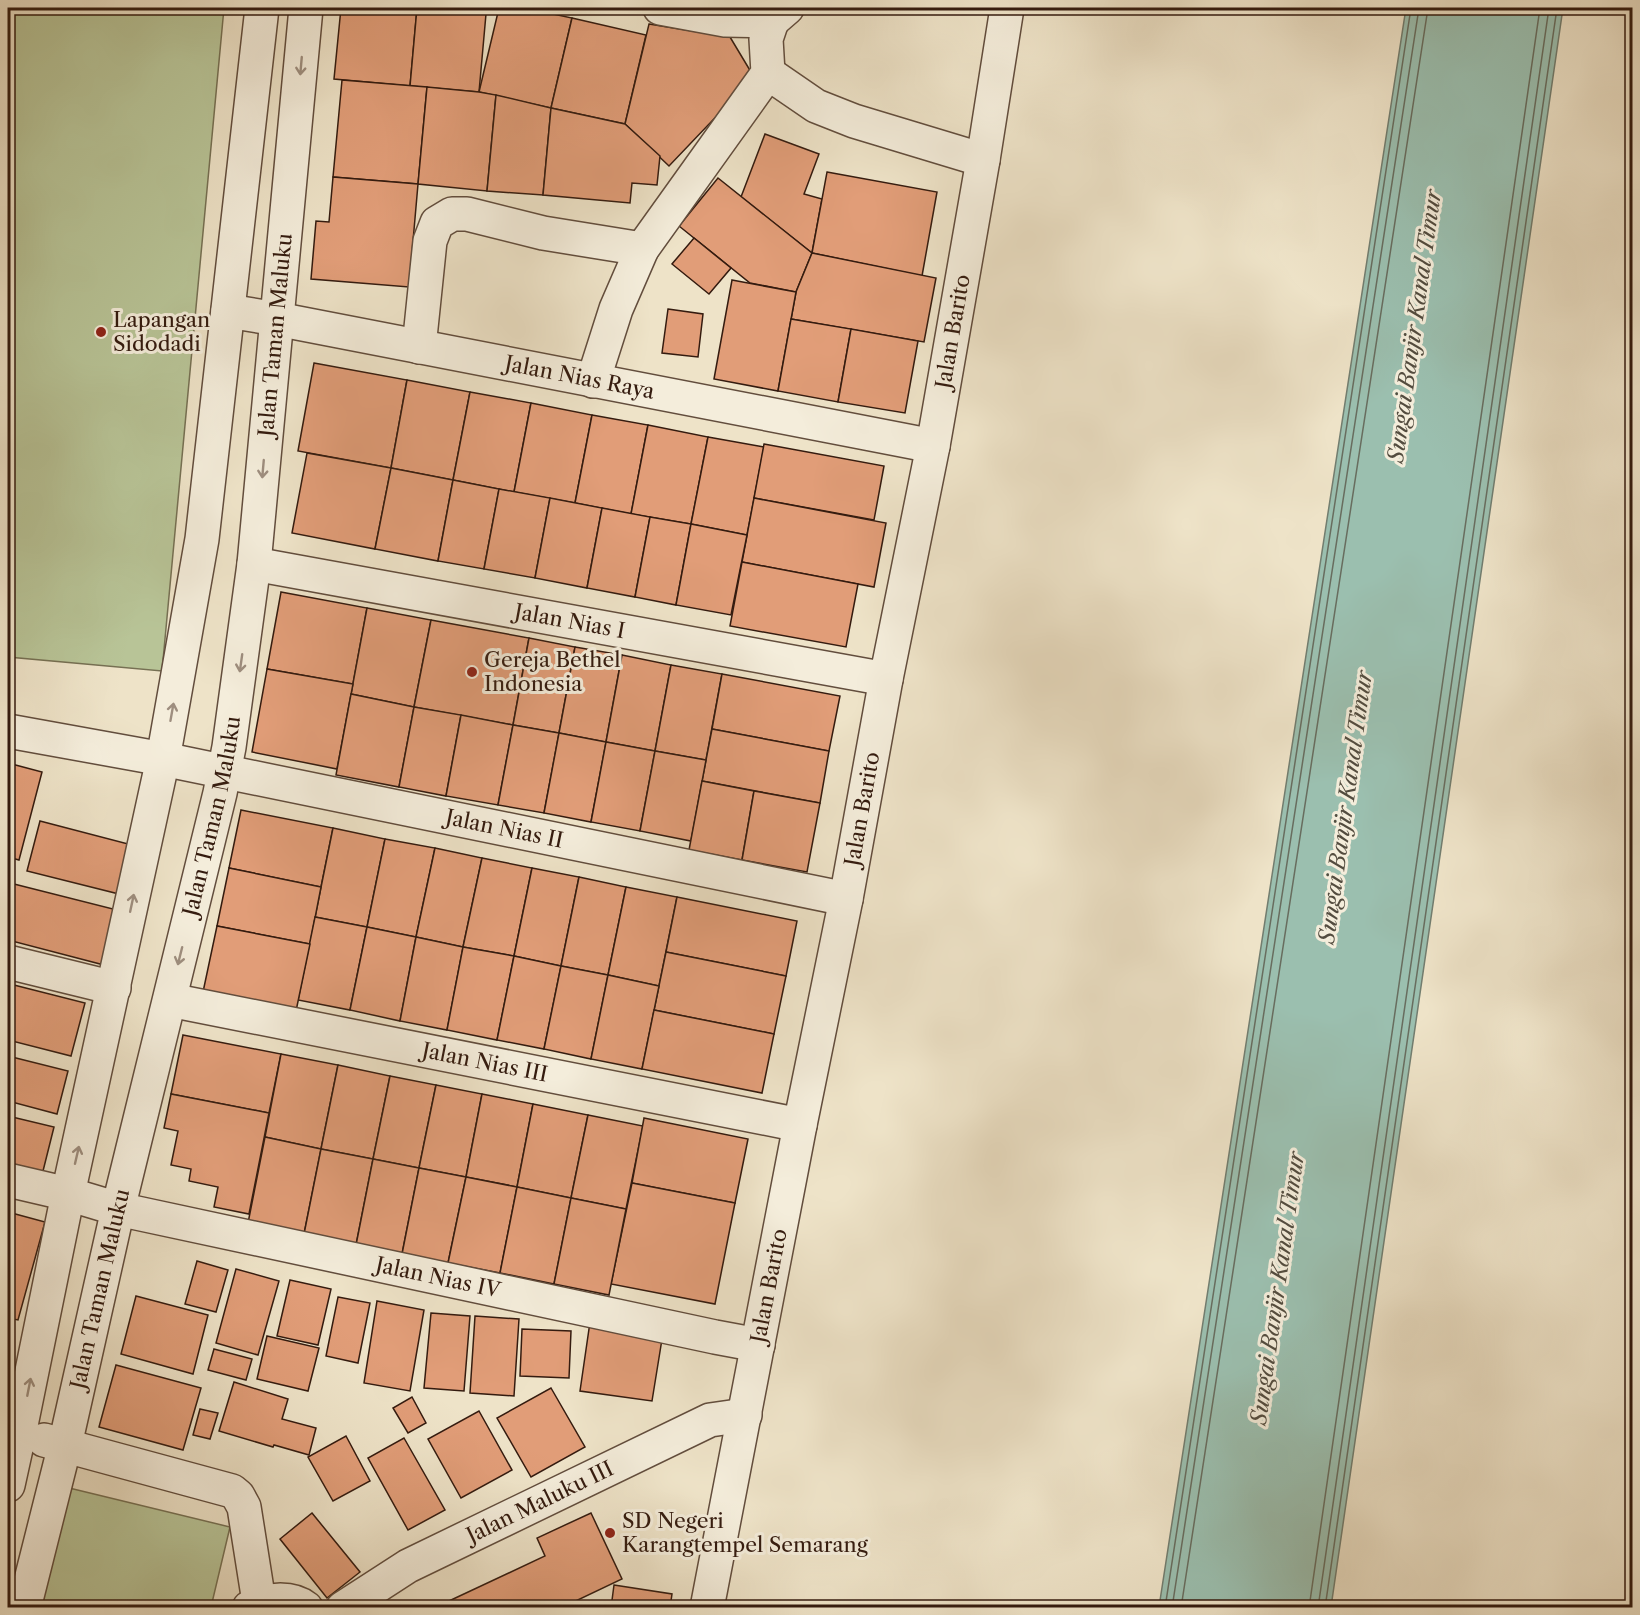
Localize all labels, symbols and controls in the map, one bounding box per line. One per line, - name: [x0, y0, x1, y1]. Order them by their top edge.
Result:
- one-way arrow: [295, 55, 306, 75]
- water label: Sungai Banjir Kanal Timur: [1382, 186, 1447, 466]
- street label: Jalan Taman Maluku: [253, 232, 297, 441]
- street label: Jalan Barito: [930, 272, 975, 394]
- place label: Lapangan Sidodadi: [113, 307, 210, 356]
- marker: Lapangan Sidodadi: [94, 325, 108, 339]
- street label: Jalan Nias Raya: [500, 350, 658, 404]
- one-way arrow: [257, 459, 268, 478]
- street label: Jalan Nias I: [510, 598, 627, 643]
- place label: Gereja Bethel Indonesia: [484, 647, 620, 696]
- one-way arrow: [235, 652, 246, 672]
- marker: Gereja Bethel Indonesia: [465, 665, 479, 679]
- water label: Sungai Banjir Kanal Timur: [1313, 667, 1378, 947]
- one-way arrow: [166, 703, 177, 723]
- street label: Jalan Taman Maluku: [177, 714, 245, 922]
- street label: Jalan Barito: [839, 750, 885, 871]
- street label: Jalan Nias II: [440, 804, 566, 853]
- one-way arrow: [127, 894, 138, 913]
- one-way arrow: [174, 946, 186, 965]
- street label: Jalan Nias III: [417, 1037, 550, 1087]
- one-way arrow: [71, 1146, 83, 1165]
- water label: Sungai Banjir Kanal Timur: [1245, 1148, 1310, 1428]
- street label: Jalan Taman Maluku: [64, 1186, 134, 1394]
- street label: Jalan Barito: [745, 1227, 792, 1348]
- street label: Jalan Nias IV: [370, 1251, 503, 1303]
- one-way arrow: [24, 1378, 35, 1398]
- street label: Jalan Maluku III: [460, 1456, 617, 1549]
- place label: SD Negeri Karangtempel Semarang: [622, 1508, 869, 1557]
- marker: SD Negeri Karangtempel Semarang: [603, 1526, 617, 1540]

